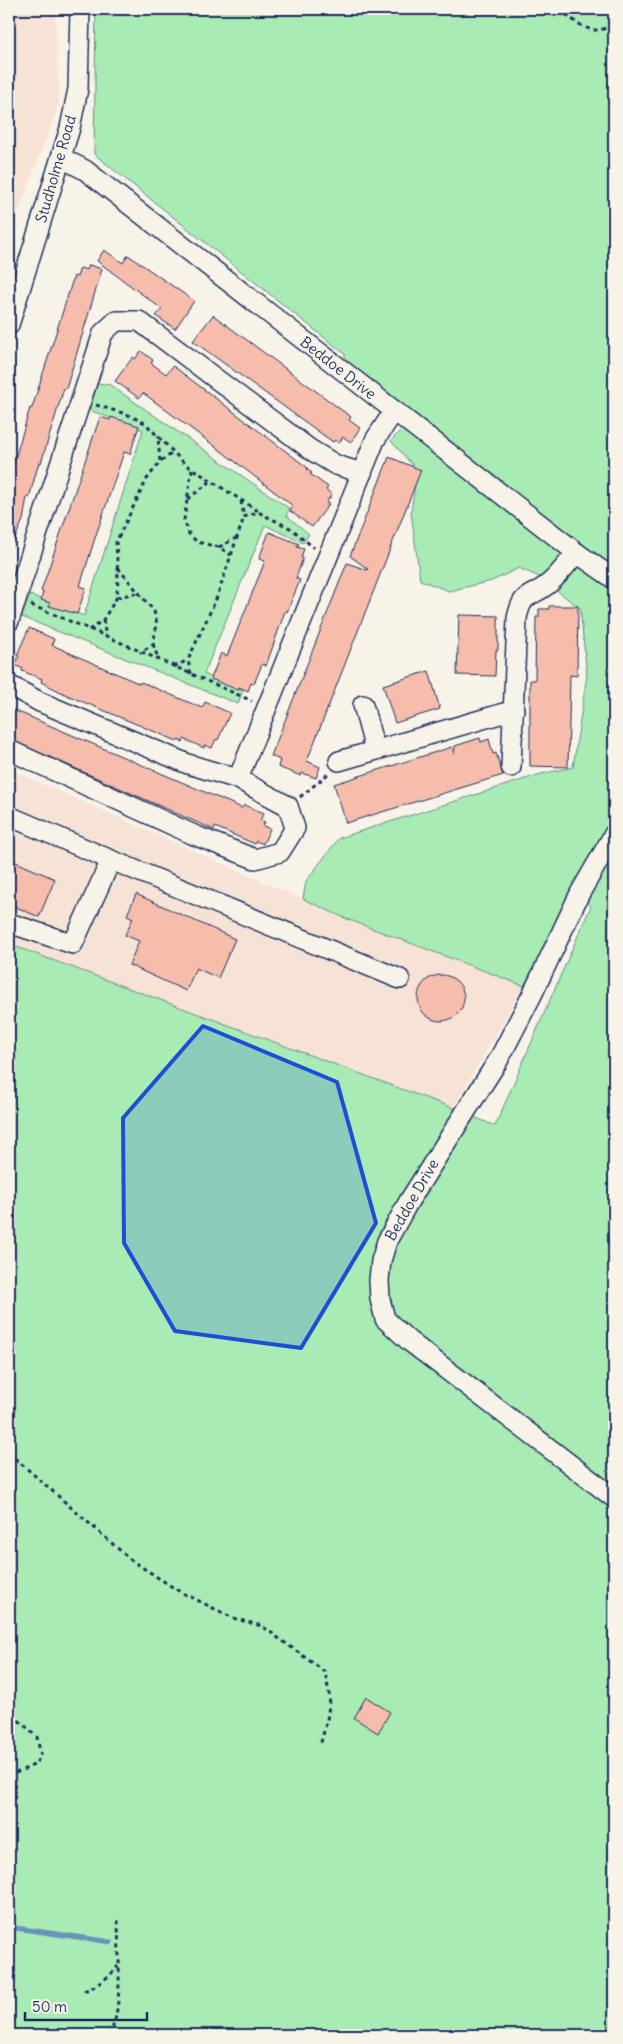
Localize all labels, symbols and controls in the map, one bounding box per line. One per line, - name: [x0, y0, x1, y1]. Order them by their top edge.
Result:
- street label: Studholme Road: [31, 113, 80, 225]
- street label: Beddoe Drive: [297, 332, 380, 403]
- street label: Beddoe Drive: [381, 1156, 443, 1244]
- scale bar: [25, 1989, 148, 2021]
- text: 50 m: [32, 1997, 67, 2016]

